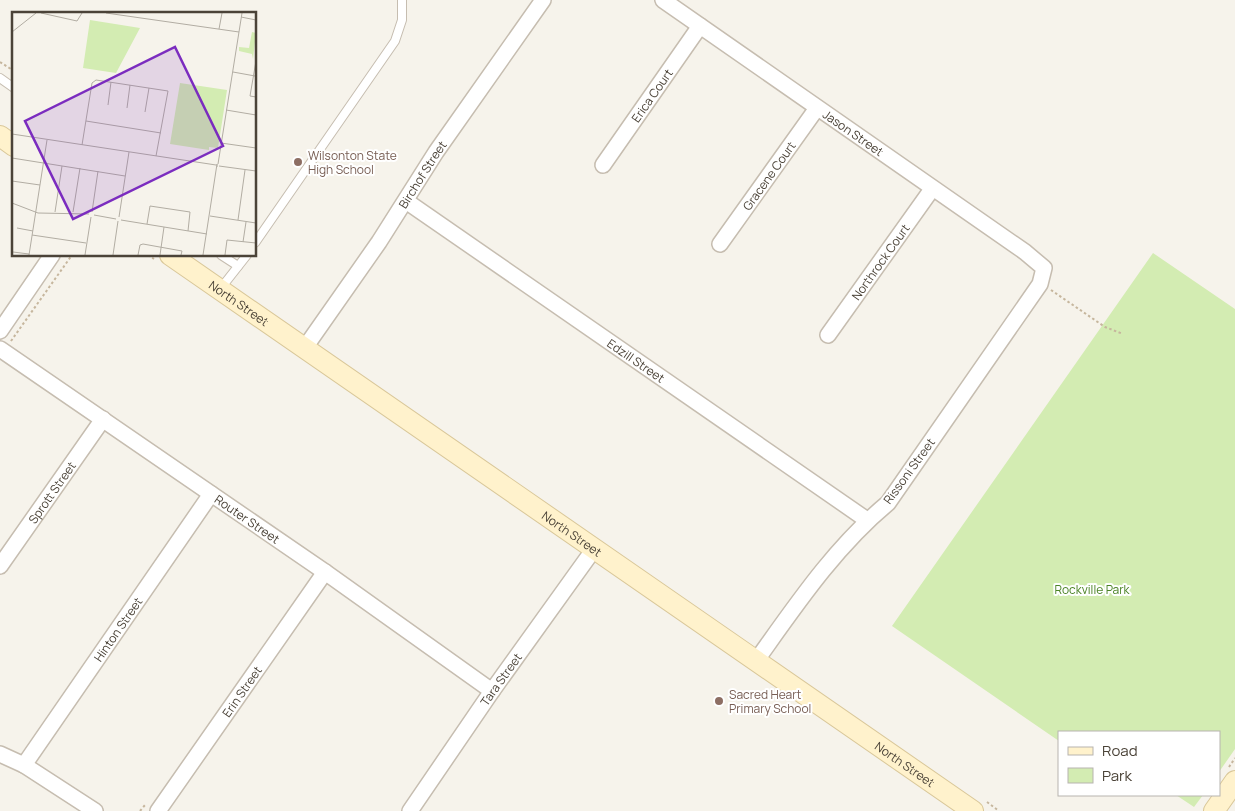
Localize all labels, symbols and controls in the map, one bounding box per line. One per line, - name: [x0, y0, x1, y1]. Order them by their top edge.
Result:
- inset map: [12, 12, 256, 256]
- street label: Erica Court: [627, 65, 676, 125]
- street label: Jason Street: [820, 105, 887, 160]
- street label: Birchof Street: [394, 137, 450, 211]
- street label: Gracene Court: [738, 138, 799, 214]
- place label: Wilsonton State High School: [308, 147, 397, 178]
- marker: Wilsonton State High School: [292, 156, 304, 168]
- street label: Northrock Court: [847, 220, 913, 303]
- street label: North Street: [206, 276, 273, 330]
- street label: Edzill Street: [604, 334, 669, 386]
- street label: Rissoni Street: [879, 434, 939, 507]
- street label: Sprott Street: [24, 458, 79, 527]
- street label: Router Street: [211, 490, 283, 547]
- street label: North Street: [539, 507, 606, 560]
- park label: Rockville Park: [1054, 581, 1131, 598]
- street label: Hinton Street: [90, 593, 146, 665]
- street label: Tara Street: [476, 649, 525, 709]
- street label: Erin Street: [218, 662, 266, 720]
- place label: Sacred Heart Primary School: [729, 686, 811, 717]
- marker: Sacred Heart Primary School: [713, 695, 725, 707]
- legend: [1058, 731, 1220, 796]
- street label: North Street: [872, 737, 938, 791]
- text: Road: [1102, 740, 1138, 761]
- text: Park: [1102, 765, 1132, 786]

